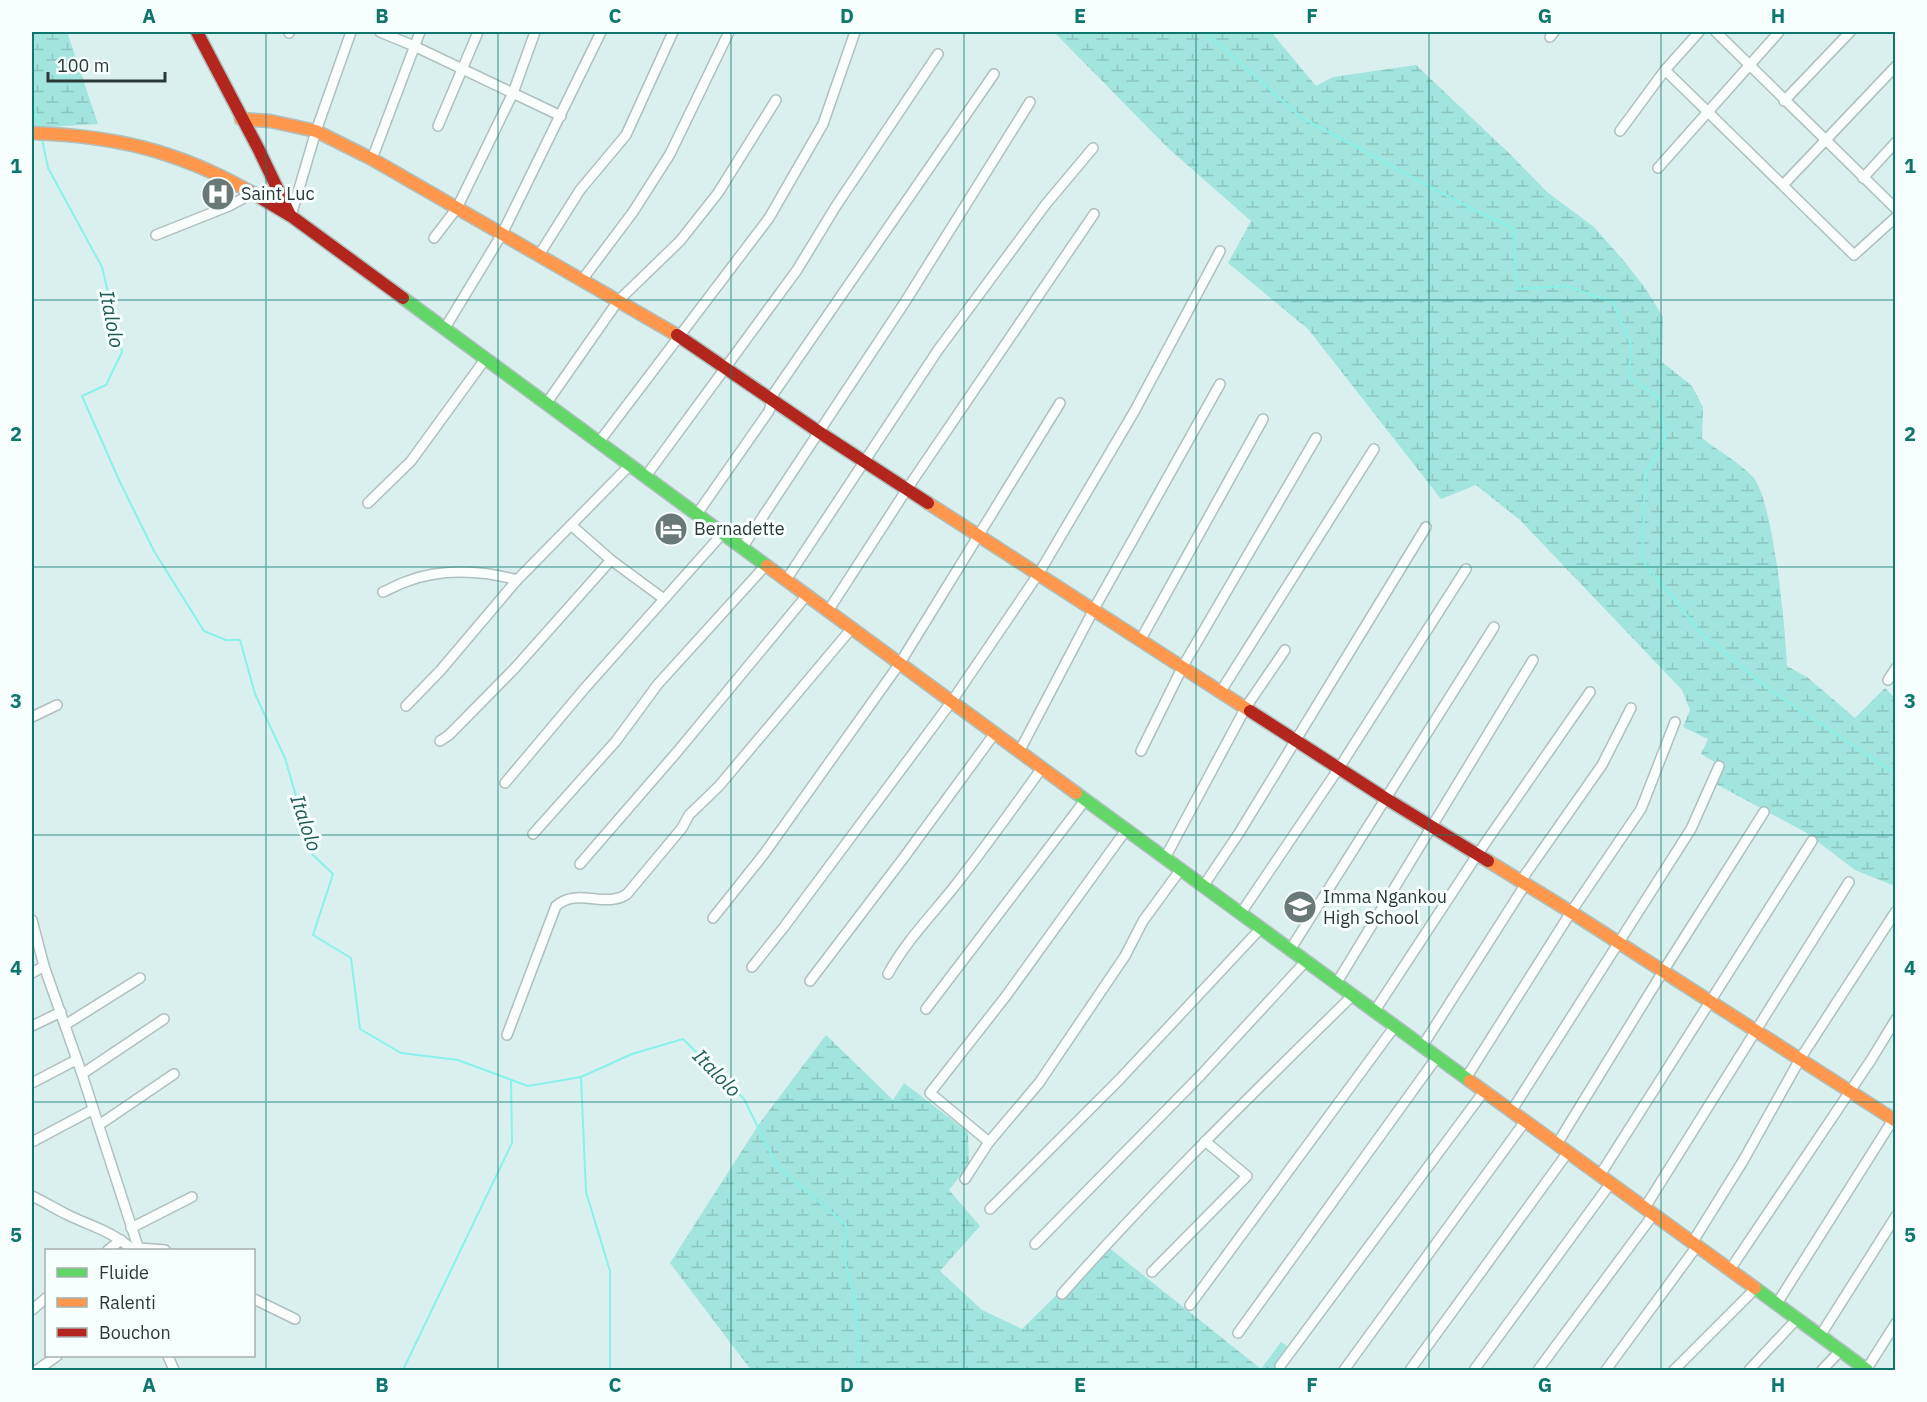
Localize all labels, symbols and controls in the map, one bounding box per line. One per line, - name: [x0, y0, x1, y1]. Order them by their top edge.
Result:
- text: A: [142, 2, 156, 29]
- text: B: [375, 2, 389, 29]
- text: C: [608, 2, 622, 29]
- text: D: [840, 2, 854, 29]
- text: E: [1074, 2, 1086, 29]
- text: F: [1306, 2, 1318, 29]
- text: G: [1538, 2, 1552, 29]
- text: H: [1771, 2, 1785, 29]
- scale bar: [48, 45, 165, 83]
- text: 100 m: [57, 54, 109, 77]
- text: 1: [10, 152, 22, 179]
- text: 1: [1904, 152, 1916, 179]
- hospital icon: Saint Luc: [200, 176, 236, 212]
- place label: Saint Luc: [241, 182, 314, 205]
- water label: Italolo: [94, 288, 131, 350]
- text: 2: [10, 420, 22, 447]
- text: 2: [1904, 420, 1916, 447]
- hotel icon: Bernadette: [653, 511, 689, 547]
- place label: Bernadette: [694, 517, 785, 540]
- text: 3: [10, 687, 22, 714]
- text: 3: [1904, 687, 1916, 714]
- water label: Italolo: [284, 791, 329, 855]
- place label: Imma Ngankou High School: [1323, 885, 1447, 929]
- school or university icon: Imma Ngankou High School: [1282, 889, 1318, 925]
- text: 4: [10, 954, 22, 981]
- text: 4: [1904, 954, 1916, 981]
- water label: Italolo: [687, 1043, 747, 1103]
- text: 5: [10, 1221, 22, 1248]
- text: 5: [1904, 1221, 1916, 1248]
- legend: [45, 1249, 255, 1357]
- text: Fluide: [99, 1261, 149, 1284]
- text: Ralenti: [99, 1291, 156, 1314]
- text: Bouchon: [99, 1321, 171, 1344]
- text: A: [142, 1371, 156, 1398]
- text: B: [375, 1371, 389, 1398]
- text: C: [608, 1371, 622, 1398]
- text: D: [840, 1371, 854, 1398]
- text: E: [1074, 1371, 1086, 1398]
- text: F: [1306, 1371, 1318, 1398]
- text: G: [1538, 1371, 1552, 1398]
- text: H: [1771, 1371, 1785, 1398]

